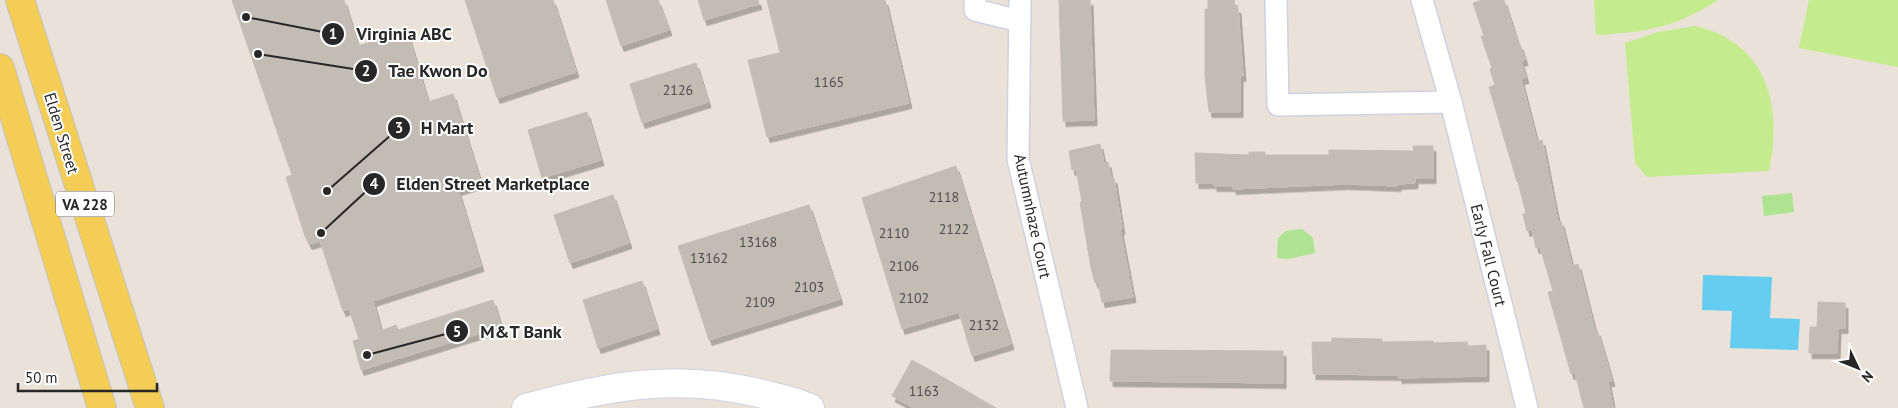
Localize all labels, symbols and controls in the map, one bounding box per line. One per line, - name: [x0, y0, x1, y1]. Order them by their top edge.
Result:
- callout: Virginia ABC: [321, 17, 462, 50]
- text: Virginia ABC: [355, 22, 452, 45]
- text: 1: [329, 24, 337, 43]
- callout: Tae Kwon Do: [353, 54, 497, 87]
- text: Tae Kwon Do: [388, 59, 488, 82]
- text: 2: [362, 61, 370, 80]
- house number: 1165: [814, 73, 844, 91]
- house number: 2126: [663, 81, 693, 99]
- street label: Elden Street: [40, 90, 84, 177]
- callout: H Mart: [386, 111, 484, 144]
- text: H Mart: [421, 116, 474, 139]
- text: 3: [395, 118, 403, 137]
- street label: Autumnhaze Court: [1010, 152, 1056, 281]
- callout: Elden Street Marketplace: [361, 167, 600, 200]
- text: Elden Street Marketplace: [396, 172, 590, 195]
- text: 4: [370, 174, 379, 193]
- house number: 2118: [929, 188, 959, 206]
- road number: VA 228: [56, 192, 114, 216]
- street label: Early Fall Court: [1467, 202, 1512, 309]
- house number: 2122: [939, 220, 969, 238]
- house number: 2110: [879, 224, 910, 242]
- house number: 13168: [739, 233, 777, 251]
- house number: 13162: [690, 249, 728, 267]
- house number: 2106: [889, 257, 919, 275]
- house number: 2103: [794, 278, 824, 296]
- house number: 2102: [899, 289, 929, 307]
- house number: 2109: [745, 293, 775, 311]
- callout: M&T Bank: [445, 315, 572, 348]
- house number: 2132: [969, 316, 999, 334]
- text: M&T Bank: [480, 320, 562, 343]
- text: 5: [453, 322, 461, 341]
- north arrow: [1833, 343, 1883, 393]
- scale bar: [18, 360, 156, 392]
- text: N: [1858, 367, 1877, 386]
- text: 50 m: [25, 368, 58, 387]
- house number: 1163: [909, 382, 939, 400]

